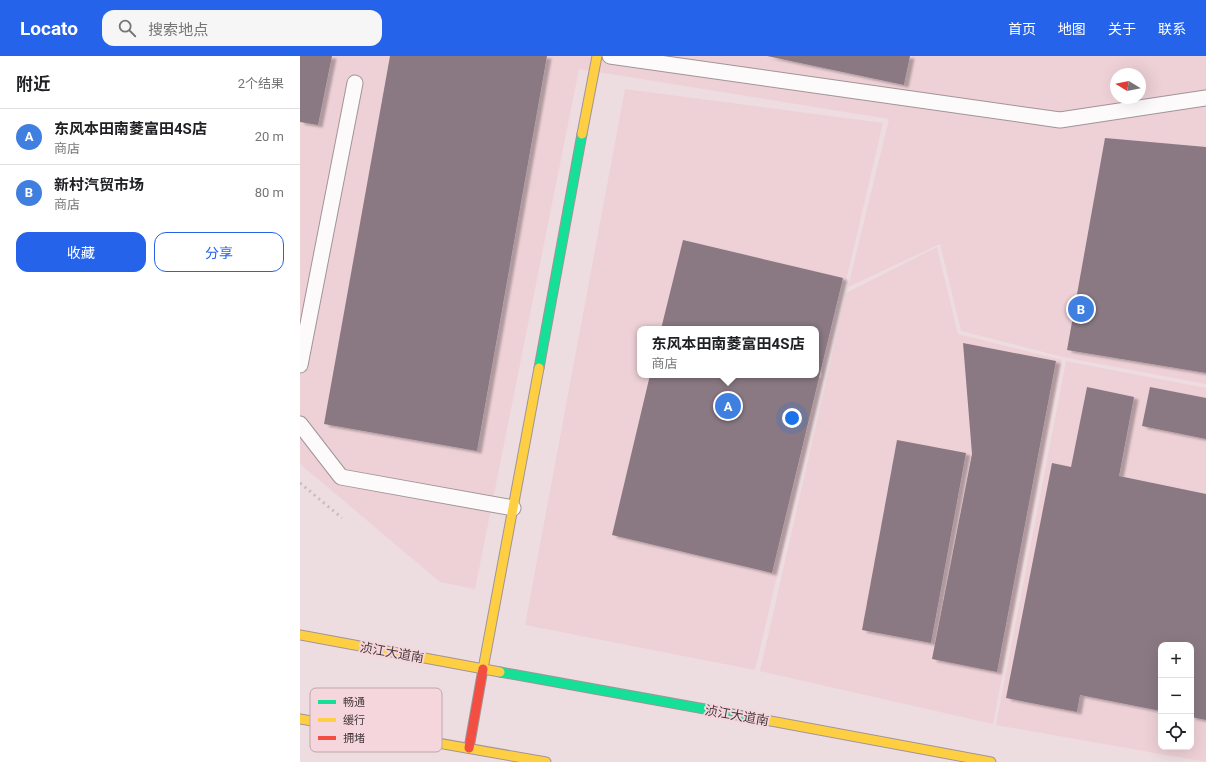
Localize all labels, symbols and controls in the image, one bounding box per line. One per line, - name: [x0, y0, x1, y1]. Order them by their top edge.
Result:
- search box: [102, 10, 382, 46]
- text: Locato: [20, 17, 78, 40]
- icon: search: [116, 17, 138, 39]
- text: 搜索地点: [148, 21, 208, 39]
- text: 首页: [1008, 21, 1036, 37]
- text: 地图: [1058, 21, 1086, 37]
- text: 关于: [1108, 21, 1136, 37]
- text: 联系: [1158, 21, 1186, 37]
- north arrow: [1110, 68, 1146, 104]
- text: 附近: [16, 74, 50, 94]
- text: 2个结果: [238, 76, 284, 91]
- text: 东风本田南菱富田4S店: [54, 120, 207, 138]
- text: A: [25, 129, 33, 144]
- text: 20 m: [255, 129, 284, 144]
- text: 商店: [54, 141, 80, 156]
- text: 新村汽贸市场: [54, 176, 144, 194]
- text: B: [25, 185, 33, 200]
- text: 80 m: [255, 185, 284, 200]
- text: 商店: [54, 197, 80, 212]
- button: 收藏: [16, 232, 146, 272]
- button: 分享: [154, 232, 284, 272]
- pin: B: [1068, 294, 1094, 324]
- popup: [637, 326, 819, 378]
- text: 东风本田南菱富田4S店: [652, 335, 804, 353]
- text: 商店: [652, 356, 678, 371]
- pin: A: [715, 391, 741, 421]
- your location: [782, 408, 802, 428]
- street label: 浈江大道南: [359, 639, 425, 666]
- map controls: [1158, 642, 1194, 750]
- button: +: [1158, 642, 1194, 678]
- button: −: [1158, 678, 1194, 714]
- legend: [310, 688, 442, 752]
- text: 畅通: [343, 696, 365, 709]
- street label: 浈江大道南: [704, 702, 770, 729]
- text: 缓行: [343, 714, 365, 727]
- button: locate: [1158, 714, 1194, 750]
- text: 拥堵: [343, 732, 365, 745]

